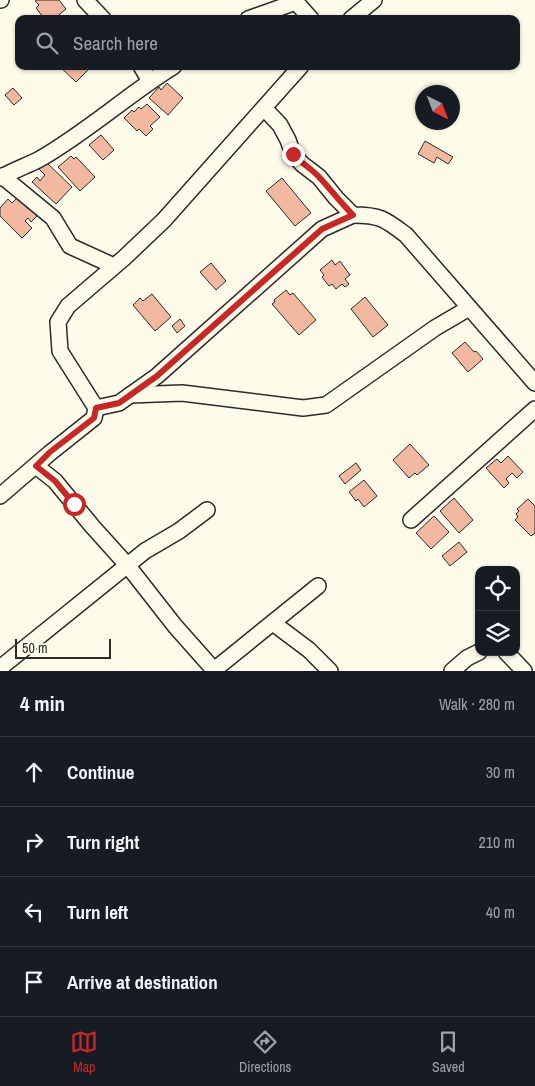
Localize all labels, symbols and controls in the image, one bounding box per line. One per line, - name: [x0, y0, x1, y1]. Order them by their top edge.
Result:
- search box: [15, 15, 520, 70]
- icon: search: [33, 29, 61, 57]
- text: Search here: [73, 30, 158, 56]
- north arrow: [415, 85, 460, 130]
- route end: [282, 143, 305, 166]
- route start: [63, 493, 86, 516]
- map controls: [475, 566, 520, 656]
- button: locate: [475, 566, 520, 611]
- button: layers: [475, 611, 520, 656]
- scale bar: [15, 636, 111, 659]
- text: 50 m: [22, 639, 48, 657]
- text: 4 min: [20, 689, 65, 718]
- text: Walk · 280 m: [439, 693, 515, 715]
- icon: ahead: [20, 758, 48, 786]
- text: Continue: [67, 759, 135, 785]
- text: 30 m: [486, 761, 515, 783]
- icon: right: [20, 828, 48, 856]
- text: Turn right: [67, 829, 139, 855]
- text: 210 m: [479, 831, 515, 853]
- icon: left: [20, 898, 48, 926]
- text: Turn left: [67, 899, 128, 925]
- text: 40 m: [486, 901, 515, 923]
- icon: arrive: [20, 968, 48, 996]
- text: Arrive at destination: [67, 969, 218, 995]
- tab: Map: [70, 1028, 98, 1076]
- tab: Directions: [239, 1028, 291, 1076]
- tab: Saved: [432, 1028, 465, 1076]

